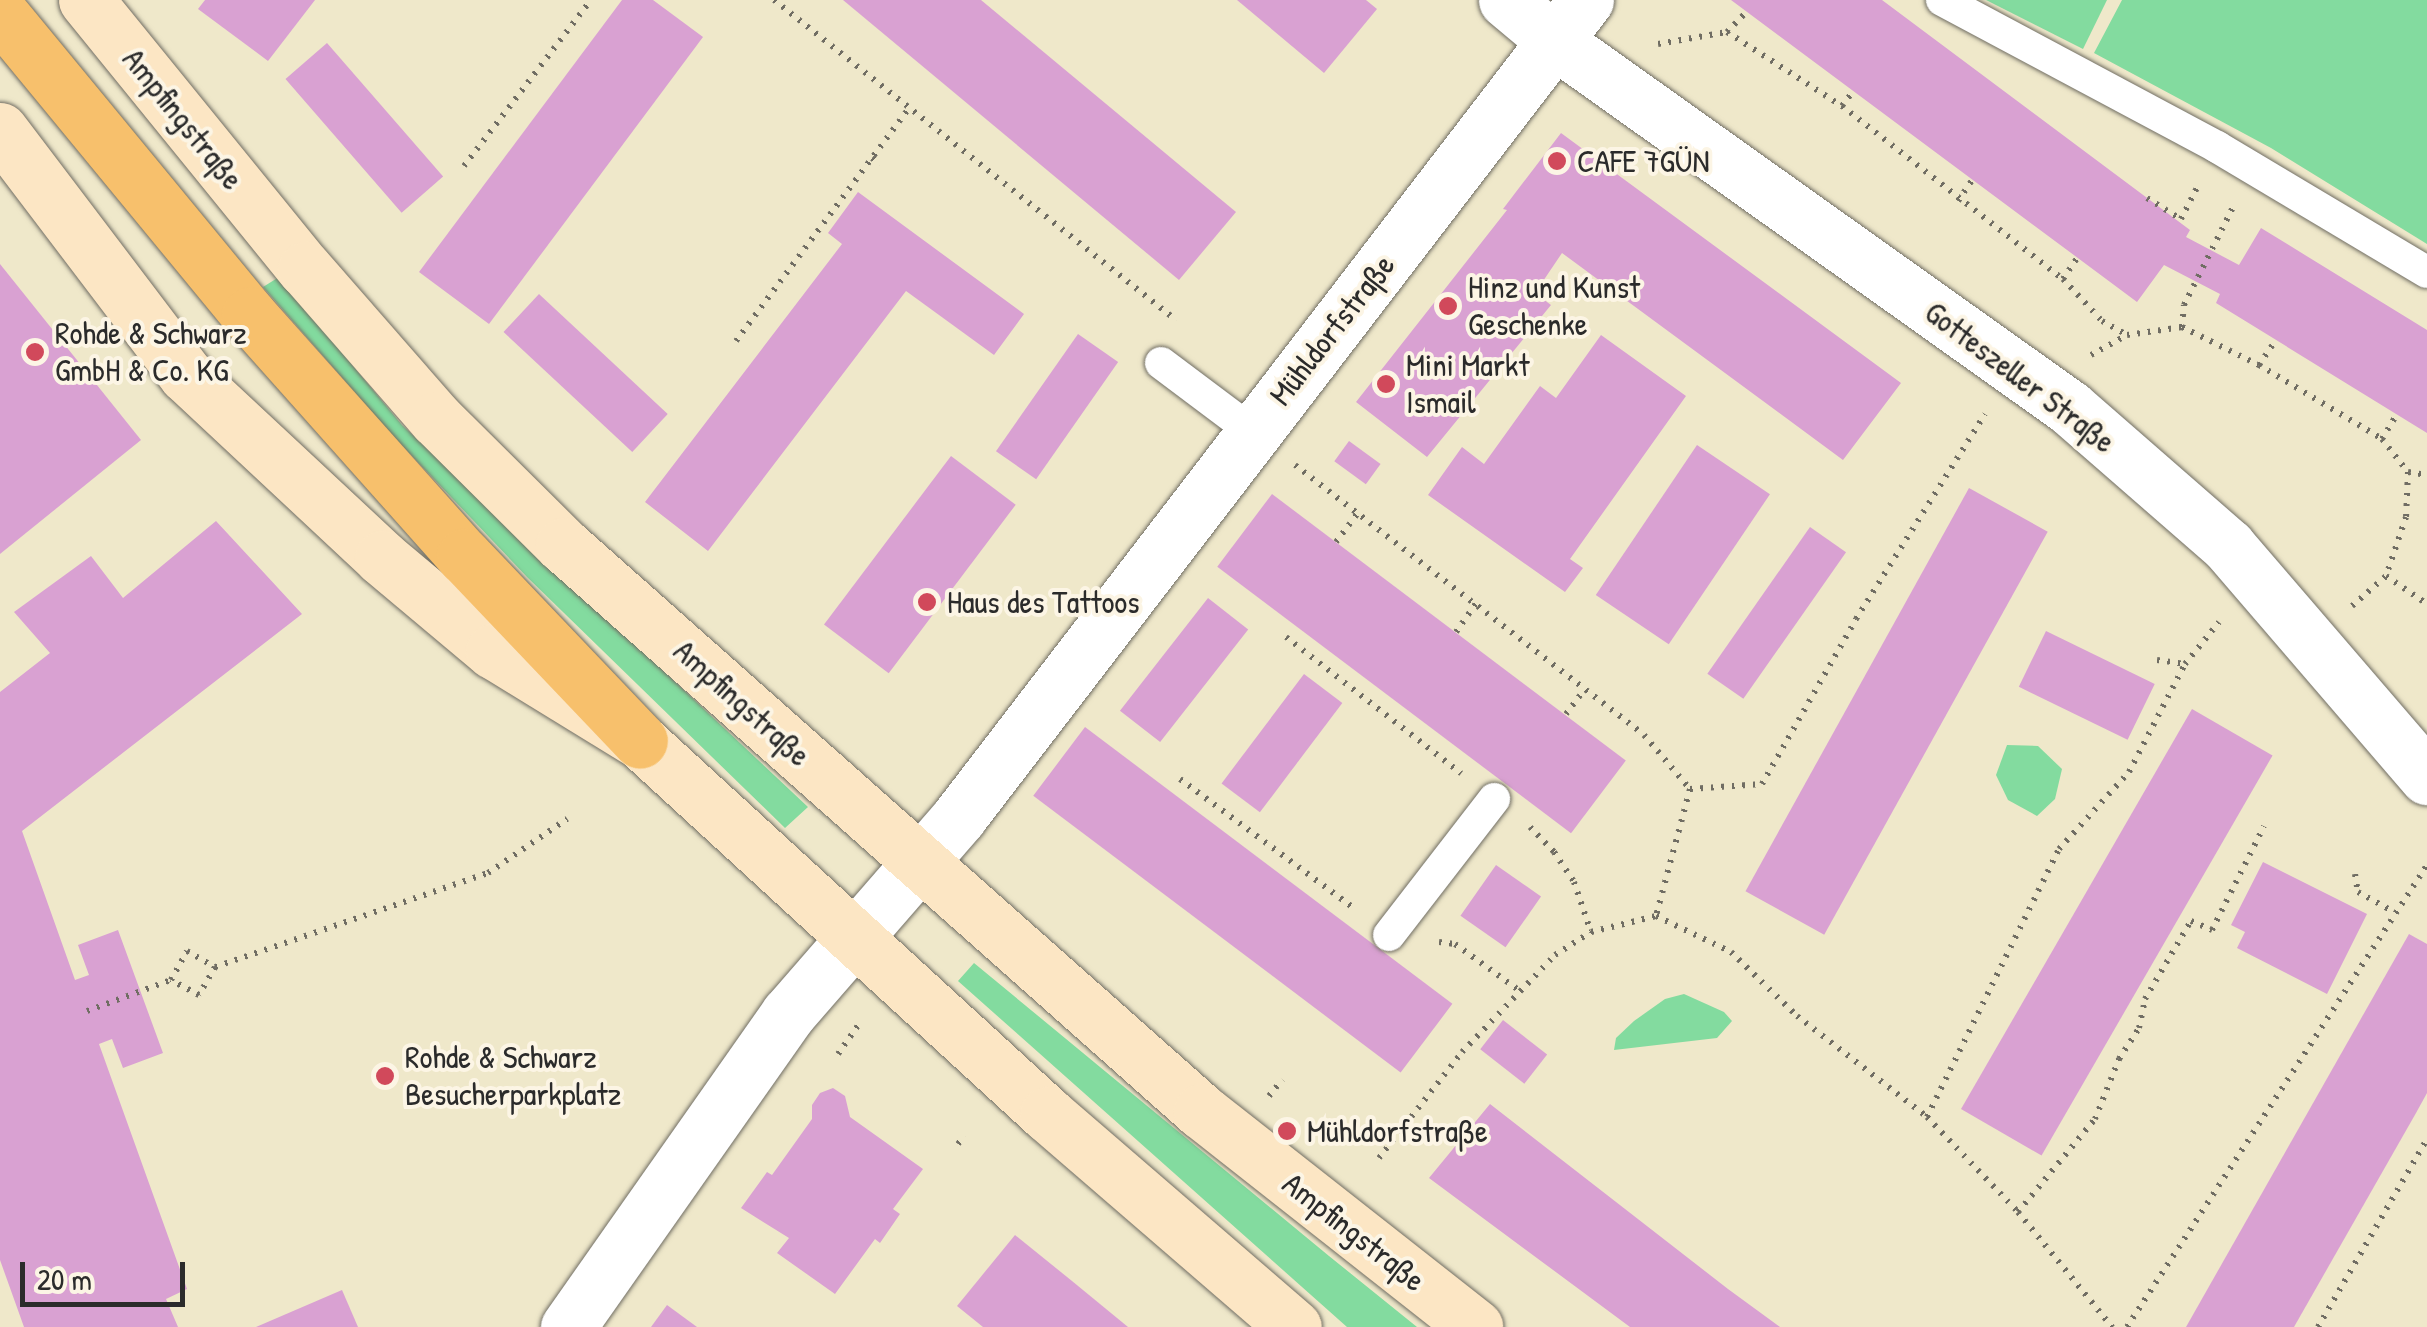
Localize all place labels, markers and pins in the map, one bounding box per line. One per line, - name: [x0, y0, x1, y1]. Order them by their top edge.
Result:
- place label: CAFE 7GÜN: [1577, 142, 1709, 180]
- marker: CAFE 7GÜN: [1546, 150, 1568, 172]
- place label: Hinz und Kunst Geschenke: [1468, 269, 1640, 344]
- marker: Hinz und Kunst Geschenke: [1437, 295, 1459, 317]
- place label: Rohde & Schwarz GmbH & Co. KG: [55, 315, 247, 390]
- marker: Rohde & Schwarz GmbH & Co. KG: [24, 341, 46, 363]
- place label: Mini Markt Ismail: [1406, 347, 1529, 422]
- marker: Mini Markt Ismail: [1375, 373, 1397, 395]
- place label: Haus des Tattoos: [947, 583, 1140, 621]
- marker: Haus des Tattoos: [916, 591, 938, 613]
- place label: Rohde & Schwarz Besucherparkplatz: [405, 1039, 621, 1114]
- marker: Rohde & Schwarz Besucherparkplatz: [374, 1065, 396, 1087]
- place label: Mühldorfstraße: [1307, 1112, 1488, 1150]
- marker: Mühldorfstraße: [1276, 1120, 1298, 1142]

